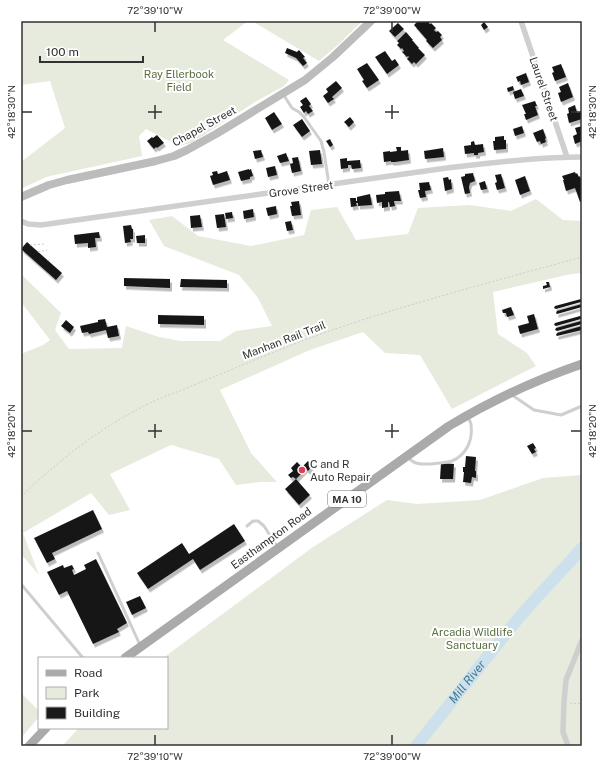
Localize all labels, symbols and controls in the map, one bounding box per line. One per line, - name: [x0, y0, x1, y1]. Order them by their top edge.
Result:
- text: 72°39'10"W: [127, 4, 183, 16]
- text: 72°39'00"W: [363, 4, 421, 16]
- scale bar: [40, 38, 143, 64]
- text: 100 m: [46, 45, 79, 59]
- street label: Laurel Street: [527, 55, 561, 123]
- park label: Ray Ellerbook Field: [144, 68, 214, 93]
- text: 42°18'30"N: [5, 85, 17, 139]
- text: 42°18'30"N: [586, 85, 598, 139]
- street label: Chapel Street: [170, 104, 238, 148]
- street label: Grove Street: [268, 179, 334, 199]
- street label: Manhan Rail Trail: [241, 319, 327, 361]
- text: 42°18'20"N: [5, 404, 17, 458]
- text: 42°18'20"N: [586, 404, 598, 458]
- place label: C and R Auto Repair: [310, 458, 370, 483]
- marker: C and R Auto Repair: [297, 465, 307, 475]
- road number: MA 10: [328, 491, 366, 507]
- street label: Easthampton Road: [229, 505, 313, 571]
- park label: Arcadia Wildlife Sanctuary: [431, 626, 513, 651]
- legend: [38, 657, 168, 729]
- water label: Mill River: [446, 657, 489, 706]
- text: Road: [74, 666, 102, 680]
- text: Park: [74, 686, 100, 700]
- text: Building: [74, 706, 120, 720]
- text: 72°39'10"W: [127, 750, 183, 762]
- text: 72°39'00"W: [363, 750, 421, 762]

